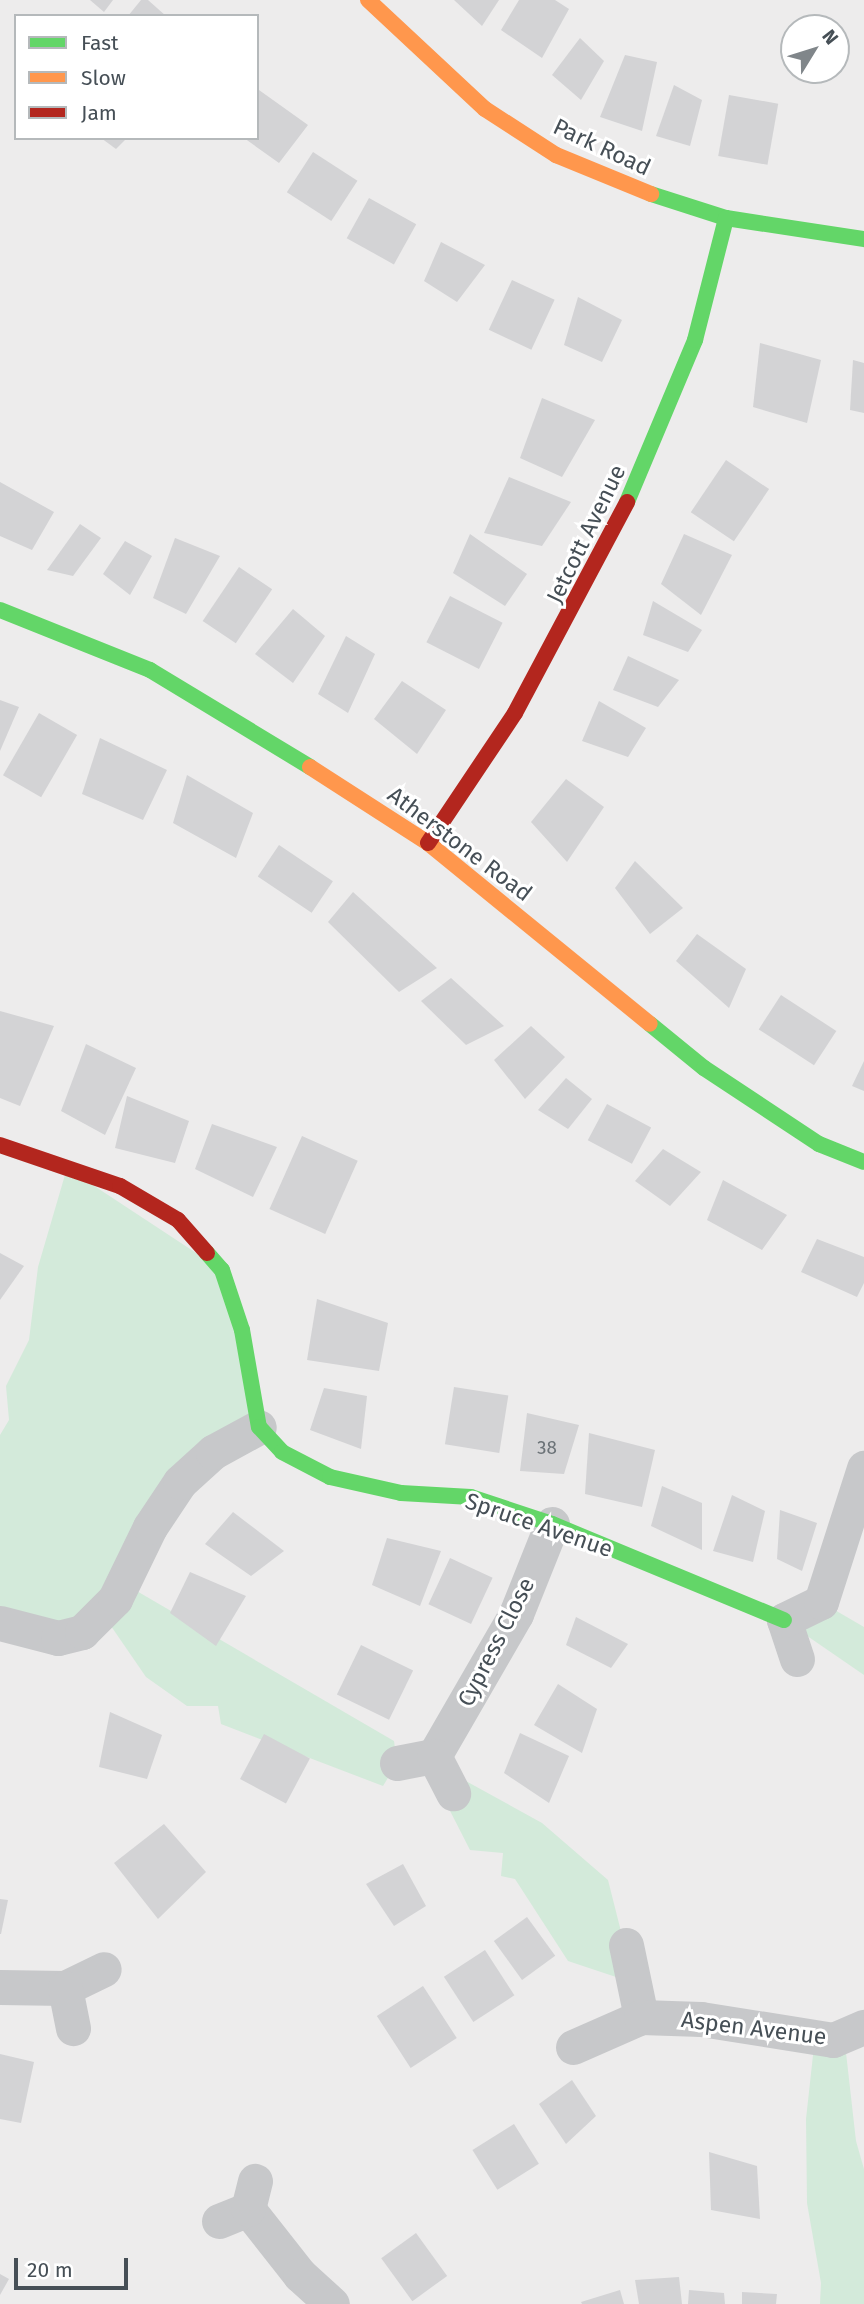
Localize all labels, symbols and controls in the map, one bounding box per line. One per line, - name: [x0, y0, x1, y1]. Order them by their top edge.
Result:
- legend: [14, 14, 259, 140]
- north arrow: [780, 14, 850, 84]
- text: N: [817, 25, 843, 49]
- text: Fast: [81, 30, 119, 56]
- text: Slow: [81, 65, 126, 91]
- text: Jam: [81, 100, 117, 126]
- street label: Park Road: [549, 112, 655, 182]
- street label: Jetcott Avenue: [541, 460, 631, 608]
- street label: Atherstone Road: [382, 781, 538, 907]
- house number: 38: [537, 1437, 557, 1459]
- street label: Spruce Avenue: [462, 1487, 616, 1563]
- street label: Cypress Close: [452, 1573, 540, 1711]
- street label: Aspen Avenue: [680, 2005, 828, 2051]
- scale bar: [18, 2244, 131, 2288]
- text: 20 m: [27, 2257, 73, 2283]

